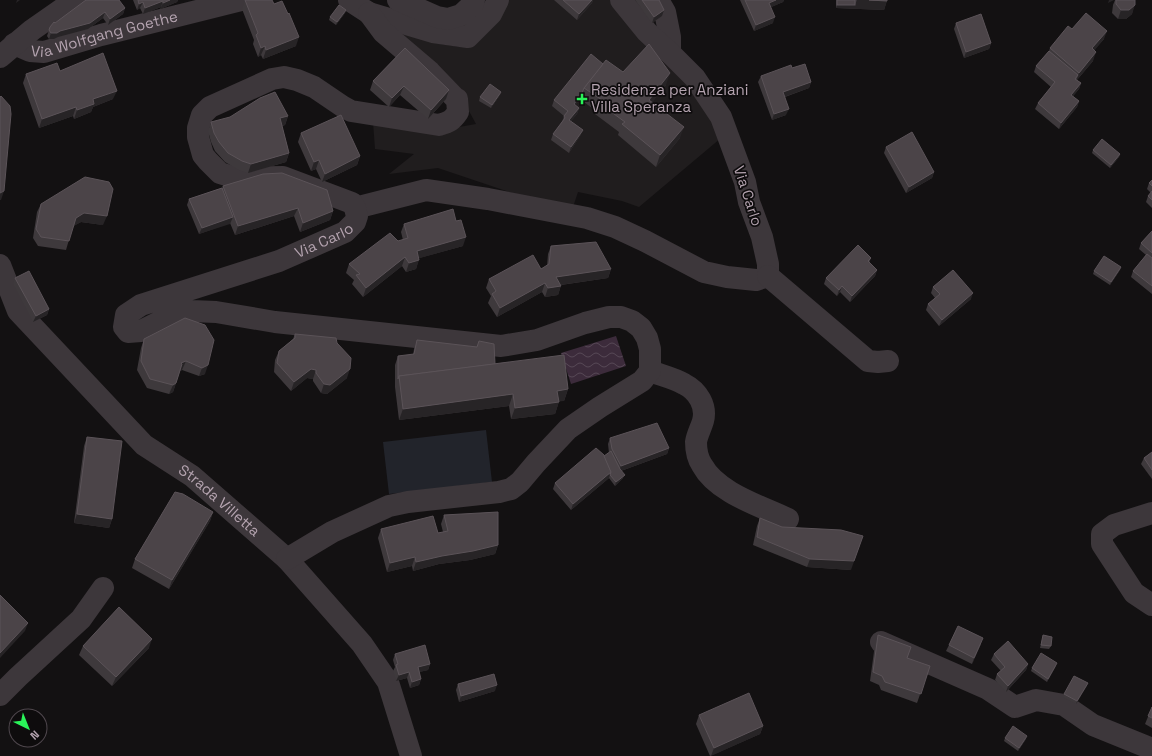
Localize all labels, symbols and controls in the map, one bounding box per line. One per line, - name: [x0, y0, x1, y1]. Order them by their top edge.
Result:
- street label: Via Wolfgang Goethe: [30, 6, 180, 61]
- place label: Residenza per Anziani Villa Speranza: [591, 80, 748, 116]
- marker: Residenza per Anziani Villa Speranza: [576, 93, 588, 105]
- street label: Via Carlo: [730, 163, 767, 228]
- street label: Via Carlo: [292, 219, 357, 262]
- street label: Strada Villetta: [175, 460, 265, 540]
- north arrow: [8, 708, 48, 748]
- text: N: [27, 728, 42, 743]

